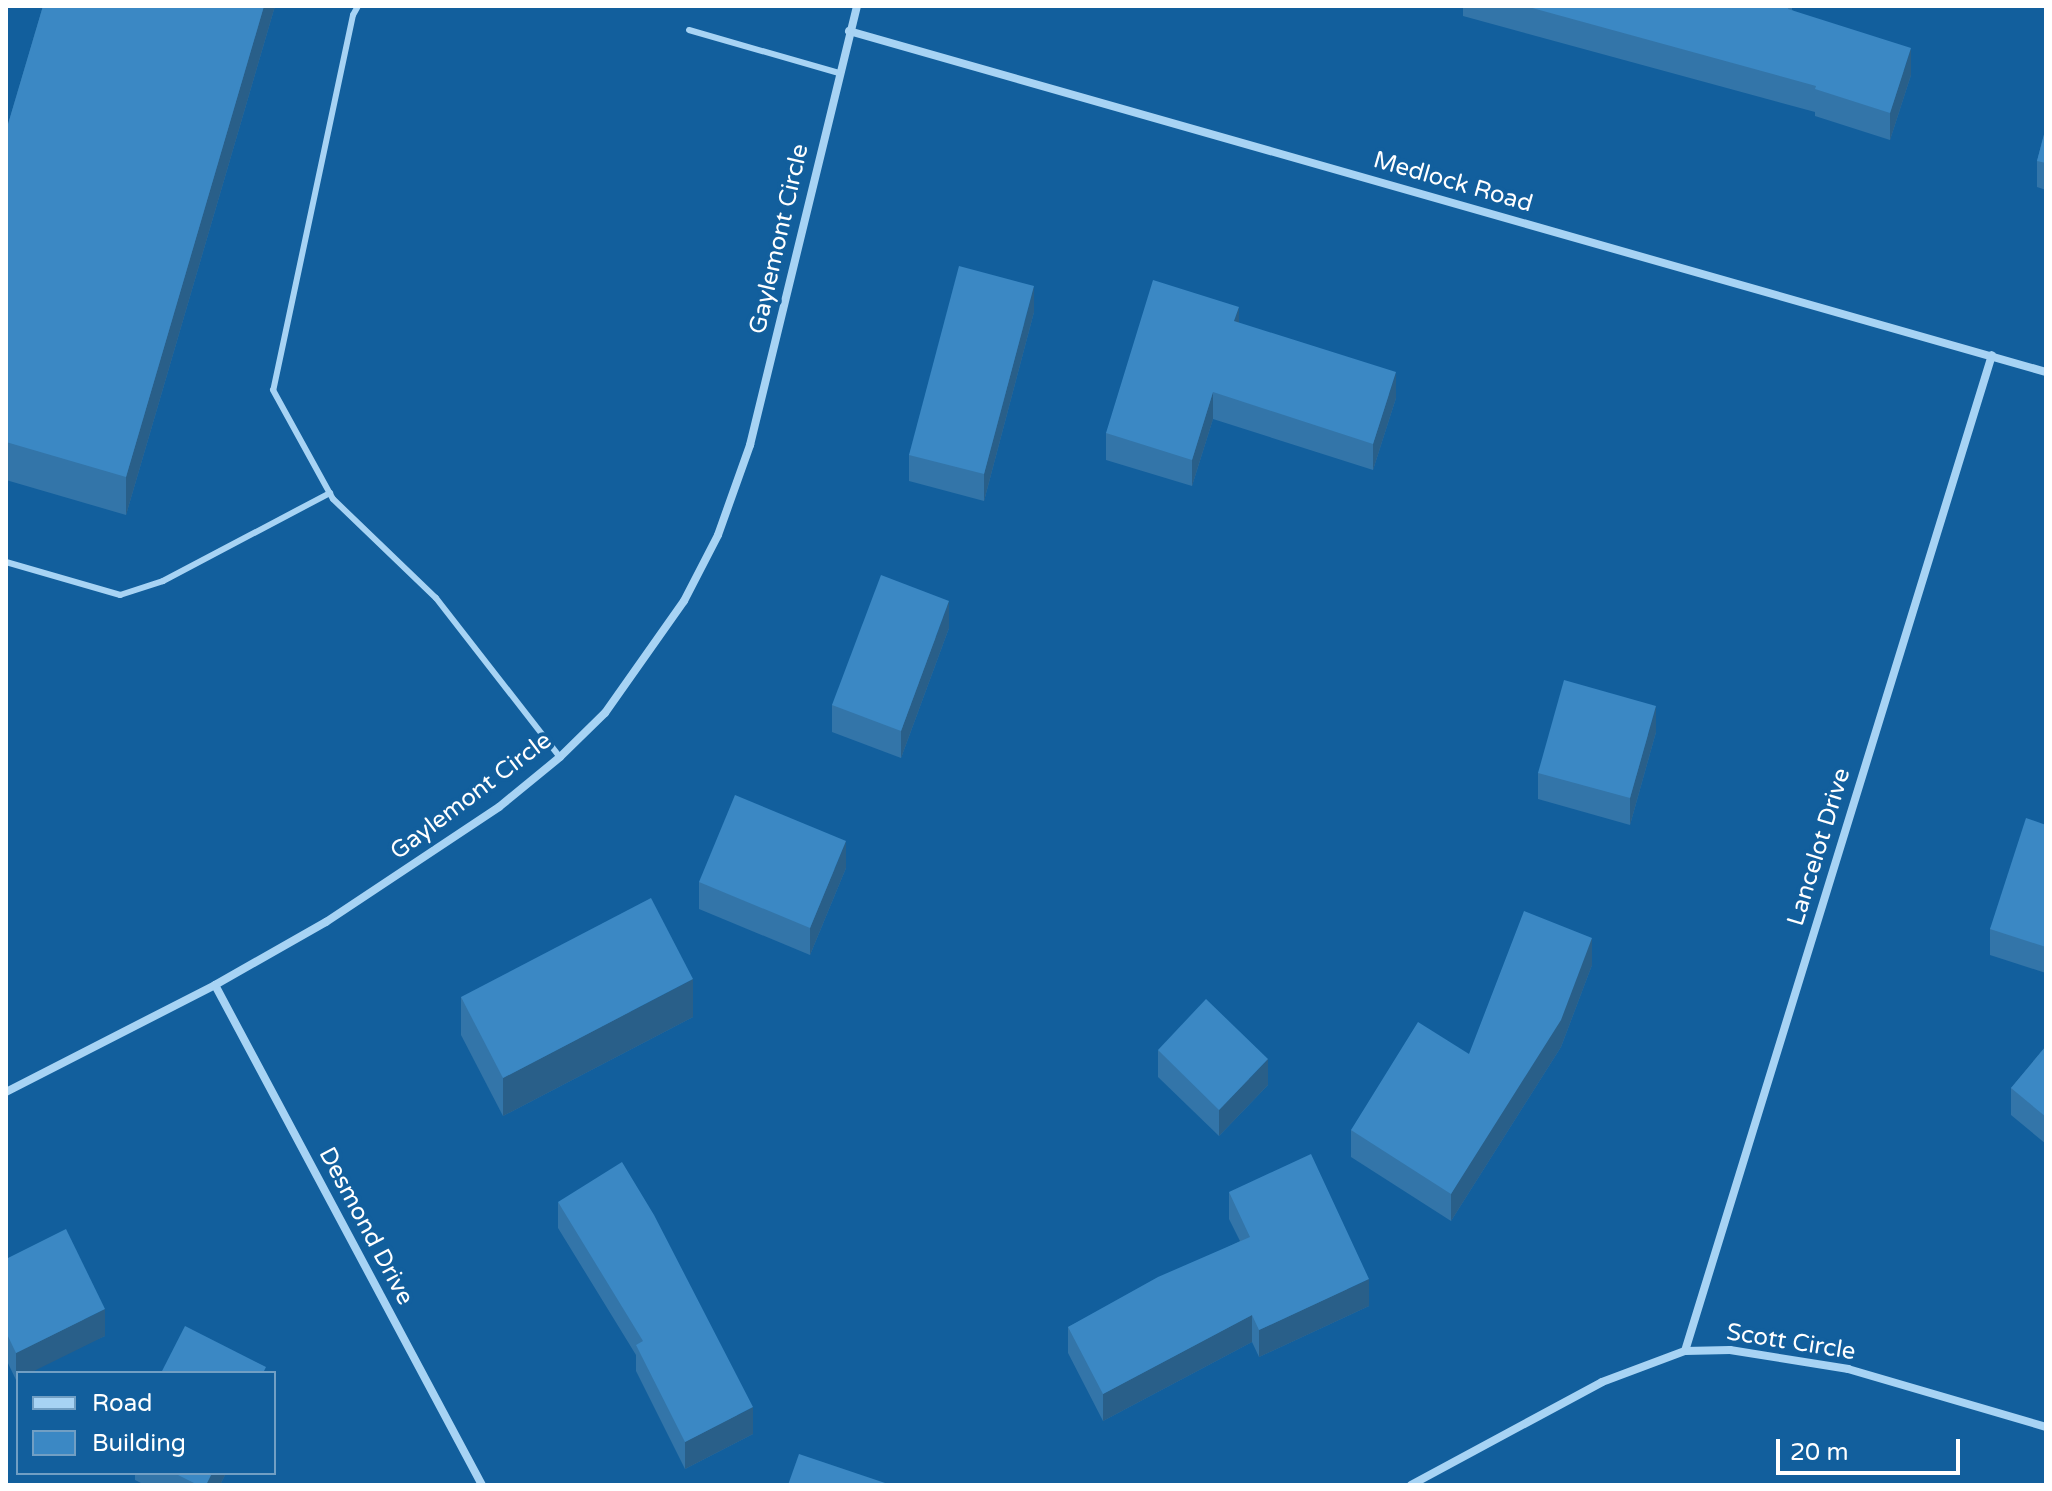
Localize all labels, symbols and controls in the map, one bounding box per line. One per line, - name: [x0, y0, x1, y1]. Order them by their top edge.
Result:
- street label: Gaylemont Circle: [743, 141, 815, 337]
- street label: Medlock Road: [1370, 145, 1536, 219]
- street label: Gaylemont Circle: [385, 726, 557, 866]
- street label: Lancelot Drive: [1781, 765, 1857, 929]
- street label: Desmond Drive: [312, 1142, 420, 1310]
- street label: Scott Circle: [1724, 1318, 1858, 1366]
- legend: [16, 1371, 276, 1475]
- text: Road: [92, 1389, 152, 1418]
- scale bar: [1780, 1423, 1964, 1473]
- text: Building: [92, 1429, 186, 1458]
- text: 20 m: [1790, 1438, 1848, 1467]

